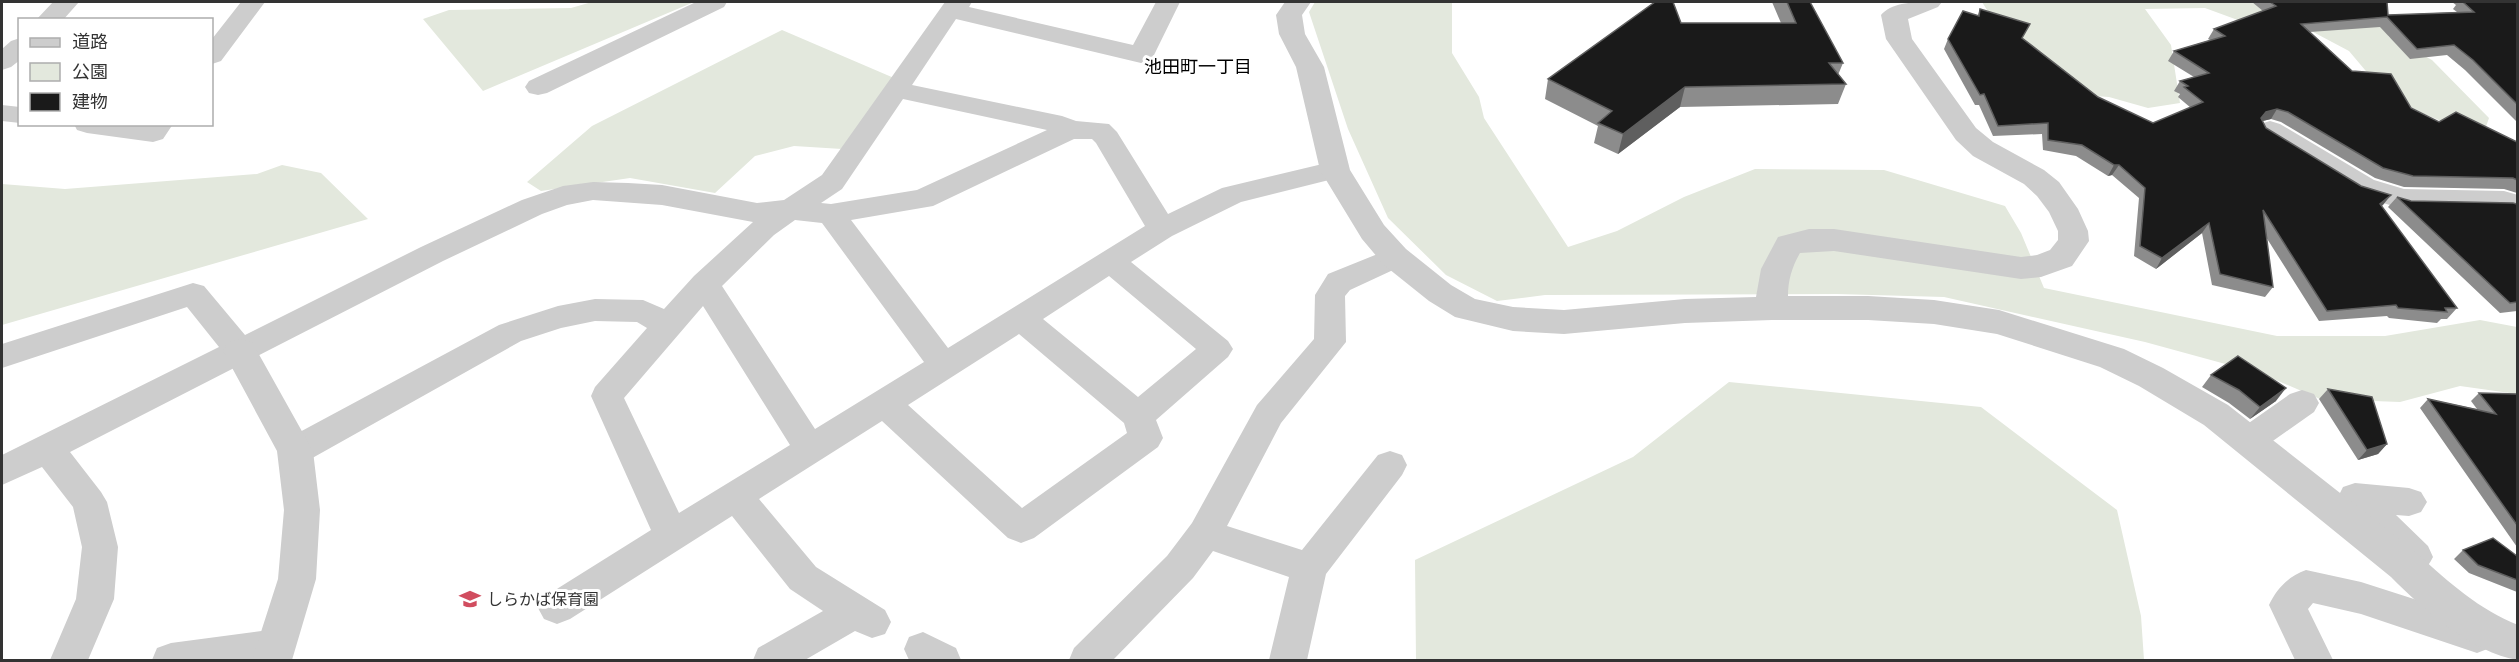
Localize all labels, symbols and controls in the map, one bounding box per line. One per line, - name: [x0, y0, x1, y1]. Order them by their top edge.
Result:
- legend: [18, 18, 213, 126]
- text: 道路: [72, 29, 108, 53]
- district label: 池田町一丁目: [1144, 54, 1252, 78]
- text: 公園: [72, 59, 108, 83]
- text: 建物: [72, 89, 108, 113]
- school or university icon: しらかば保育園: [458, 587, 482, 611]
- place label: しらかば保育園: [487, 588, 599, 610]

